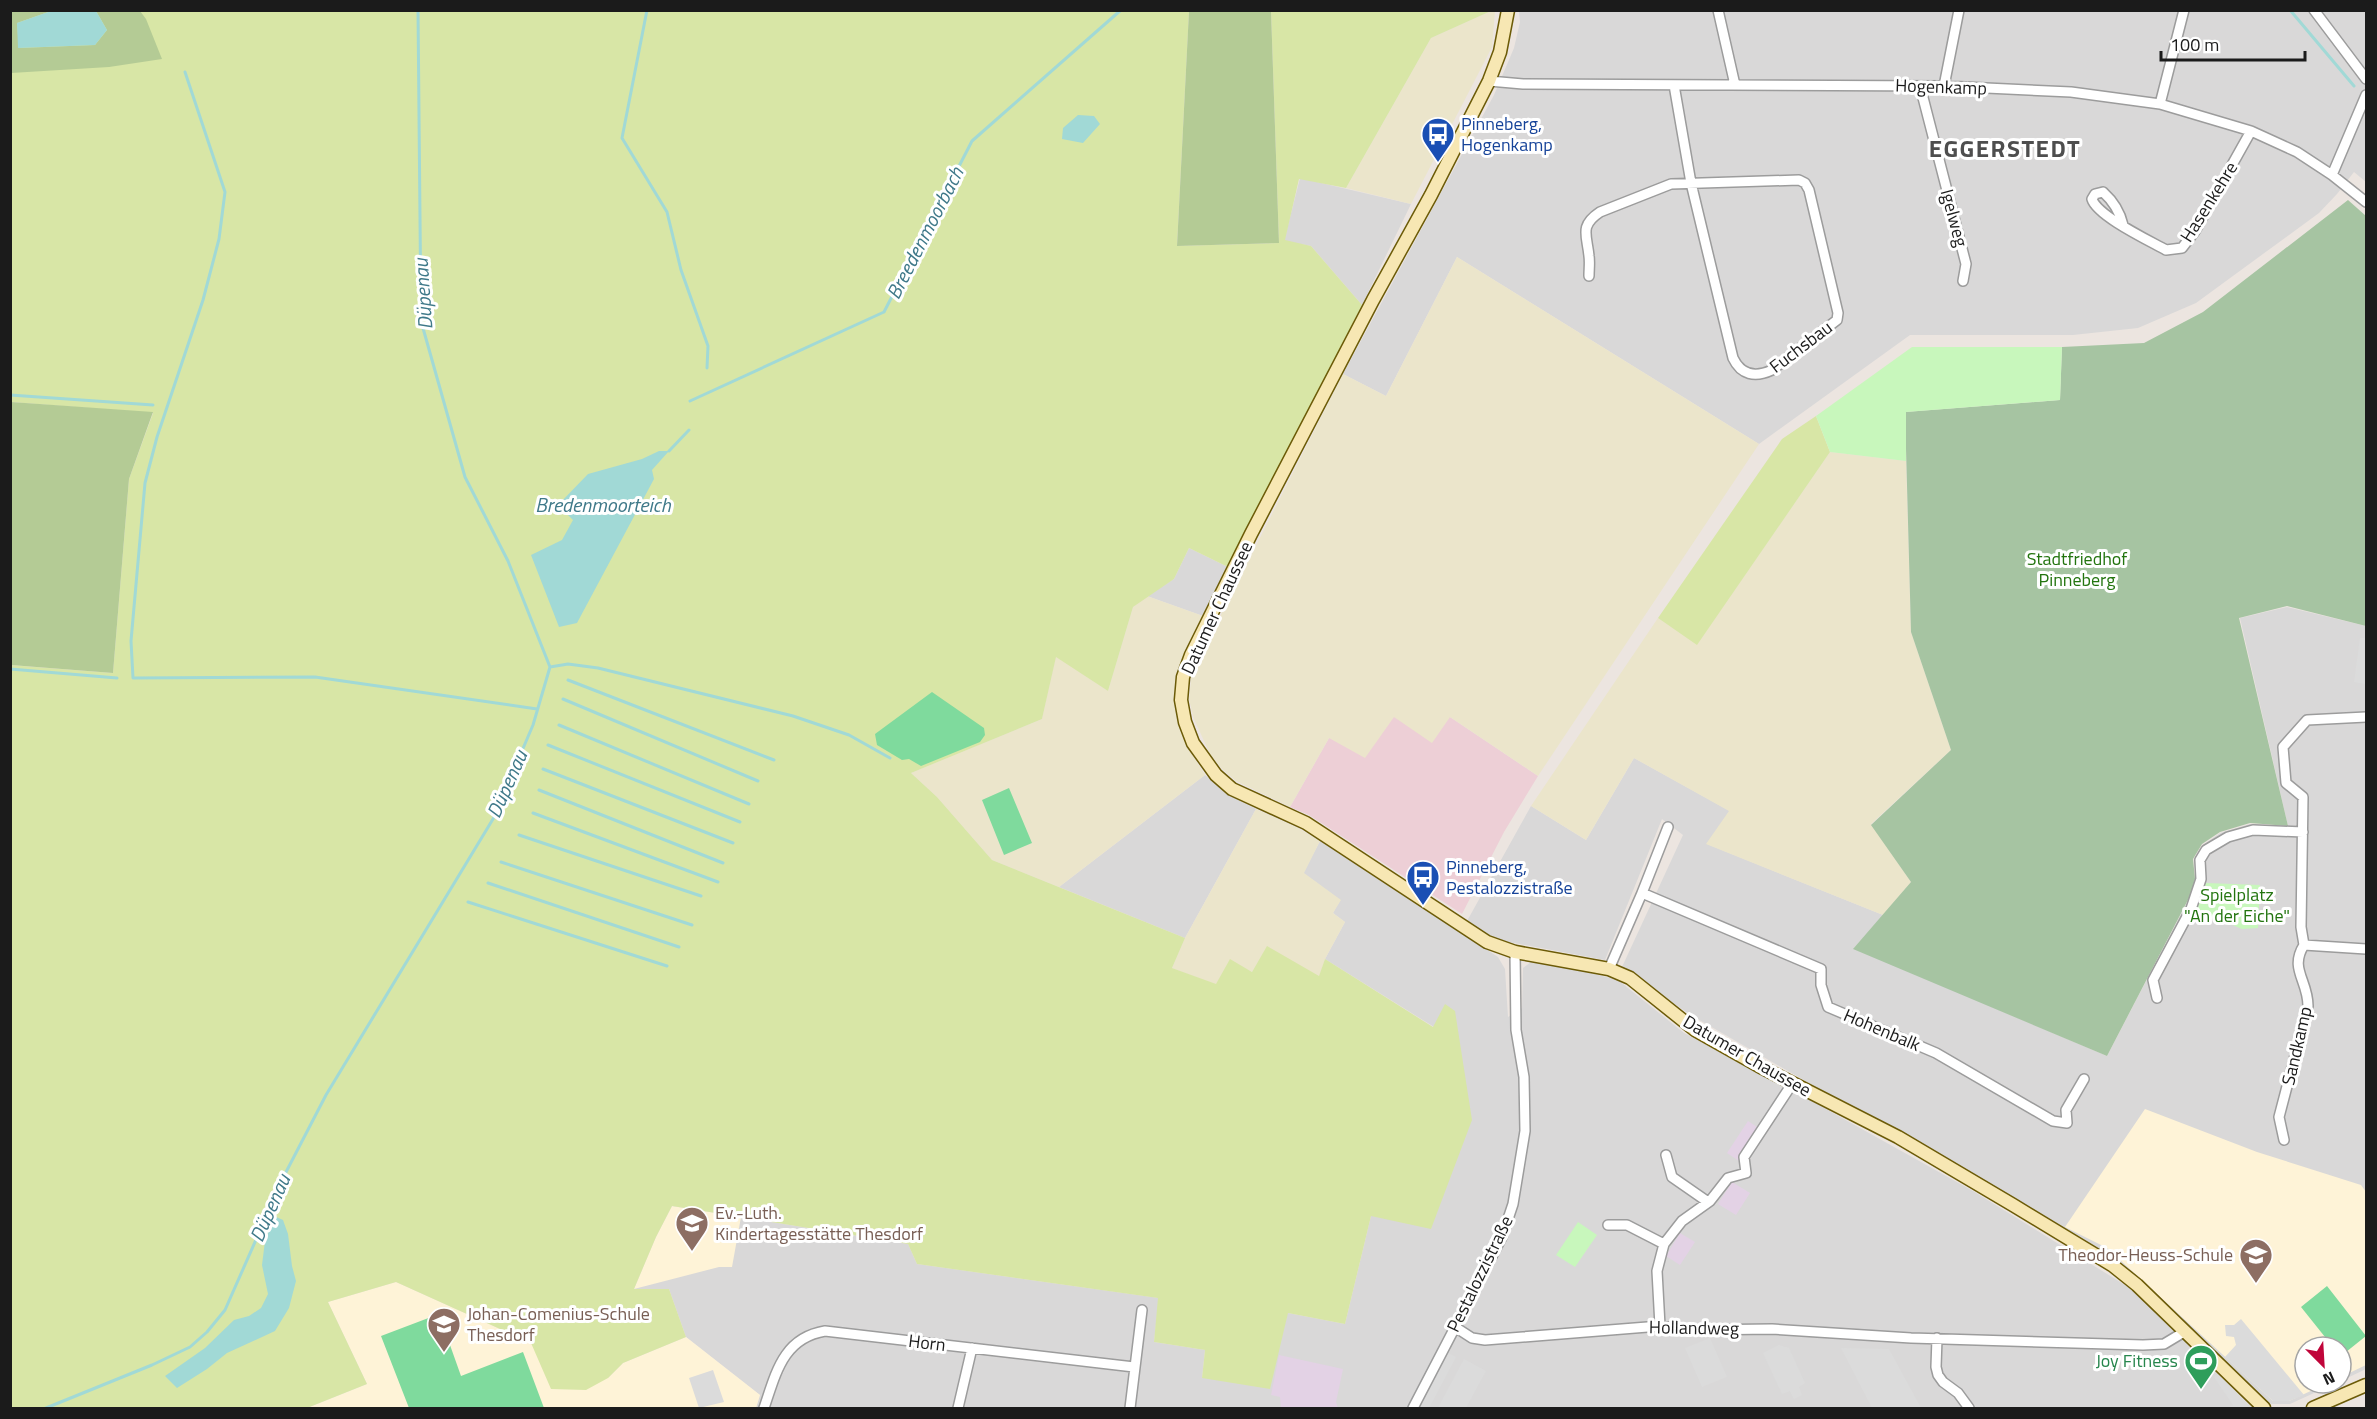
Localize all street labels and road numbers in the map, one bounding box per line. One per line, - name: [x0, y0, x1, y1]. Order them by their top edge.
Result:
- street label: Hogenkamp: [1895, 71, 1987, 102]
- street label: Hasenkehre: [2173, 156, 2244, 247]
- street label: Igelweg: [1934, 186, 1975, 250]
- street label: Fuchsbau: [1764, 314, 1838, 379]
- street label: Datumer Chaussee: [1174, 537, 1259, 679]
- street label: Hohenbalk: [1840, 1001, 1925, 1058]
- street label: Sandkamp: [2274, 1004, 2319, 1088]
- street label: Datumer Chaussee: [1678, 1008, 1816, 1103]
- street label: Pestalozzistraße: [1440, 1211, 1519, 1337]
- street label: Hollandweg: [1649, 1313, 1739, 1342]
- street label: Horn: [907, 1327, 947, 1358]

